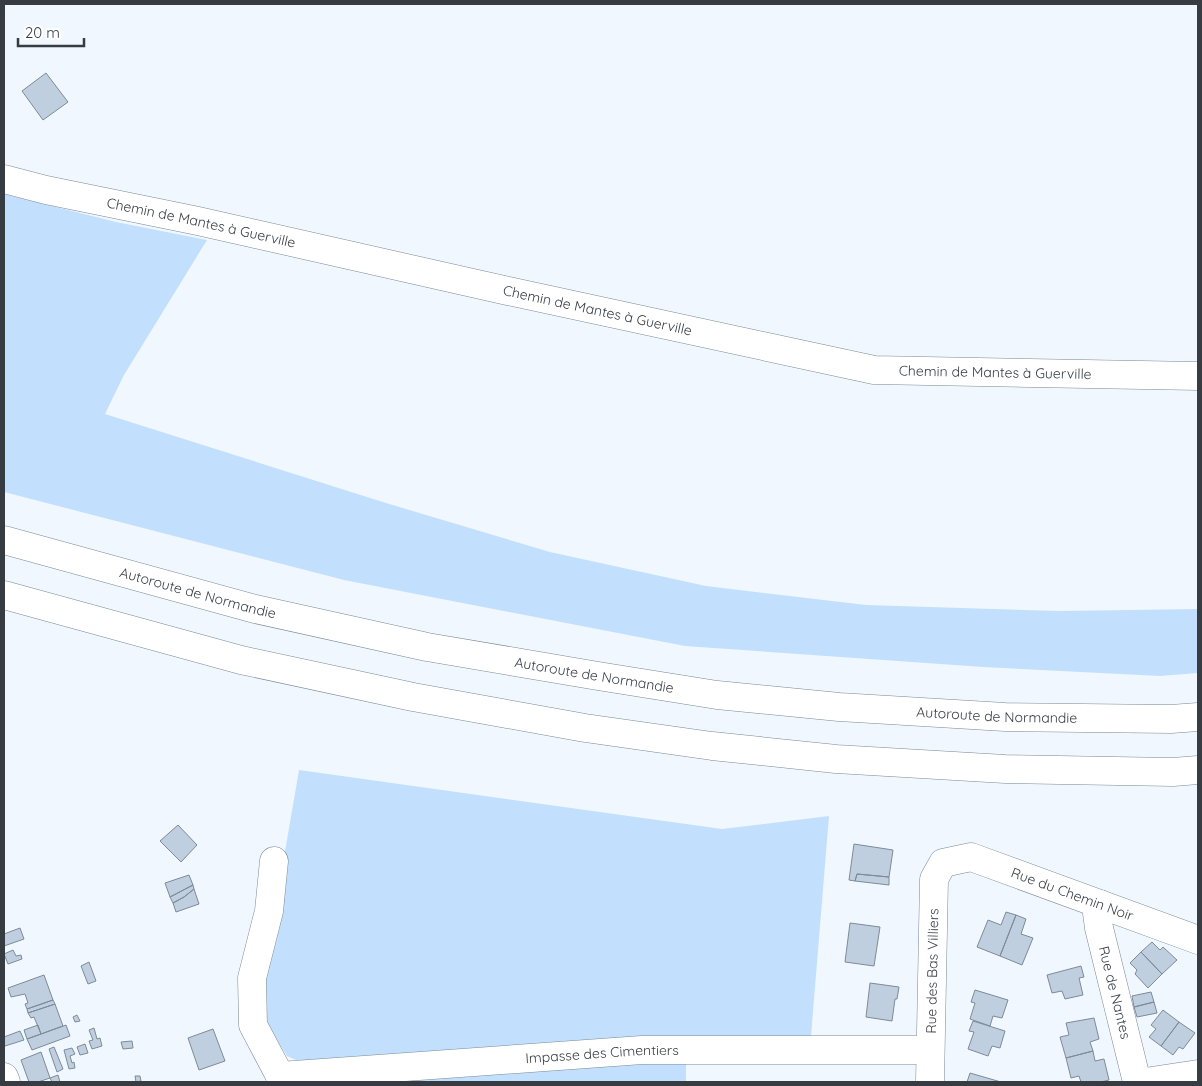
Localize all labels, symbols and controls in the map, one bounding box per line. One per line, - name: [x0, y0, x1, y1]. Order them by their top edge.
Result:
- scale bar: [18, 15, 84, 47]
- text: 20 m: [25, 23, 60, 42]
- street label: Chemin de Mantes à Guerville: [105, 194, 297, 252]
- street label: Chemin de Mantes à Guerville: [501, 281, 694, 339]
- street label: Chemin de Mantes à Guerville: [899, 361, 1092, 383]
- street label: Autoroute de Normandie: [118, 563, 278, 622]
- street label: Autoroute de Normandie: [513, 653, 675, 697]
- street label: Autoroute de Normandie: [916, 703, 1077, 727]
- street label: Rue du Chemin Noir: [1009, 863, 1137, 925]
- street label: Rue des Bas Villiers: [922, 908, 942, 1034]
- street label: Rue de Nantes: [1095, 944, 1135, 1041]
- street label: Impasse des Cimentiers: [525, 1041, 679, 1067]

